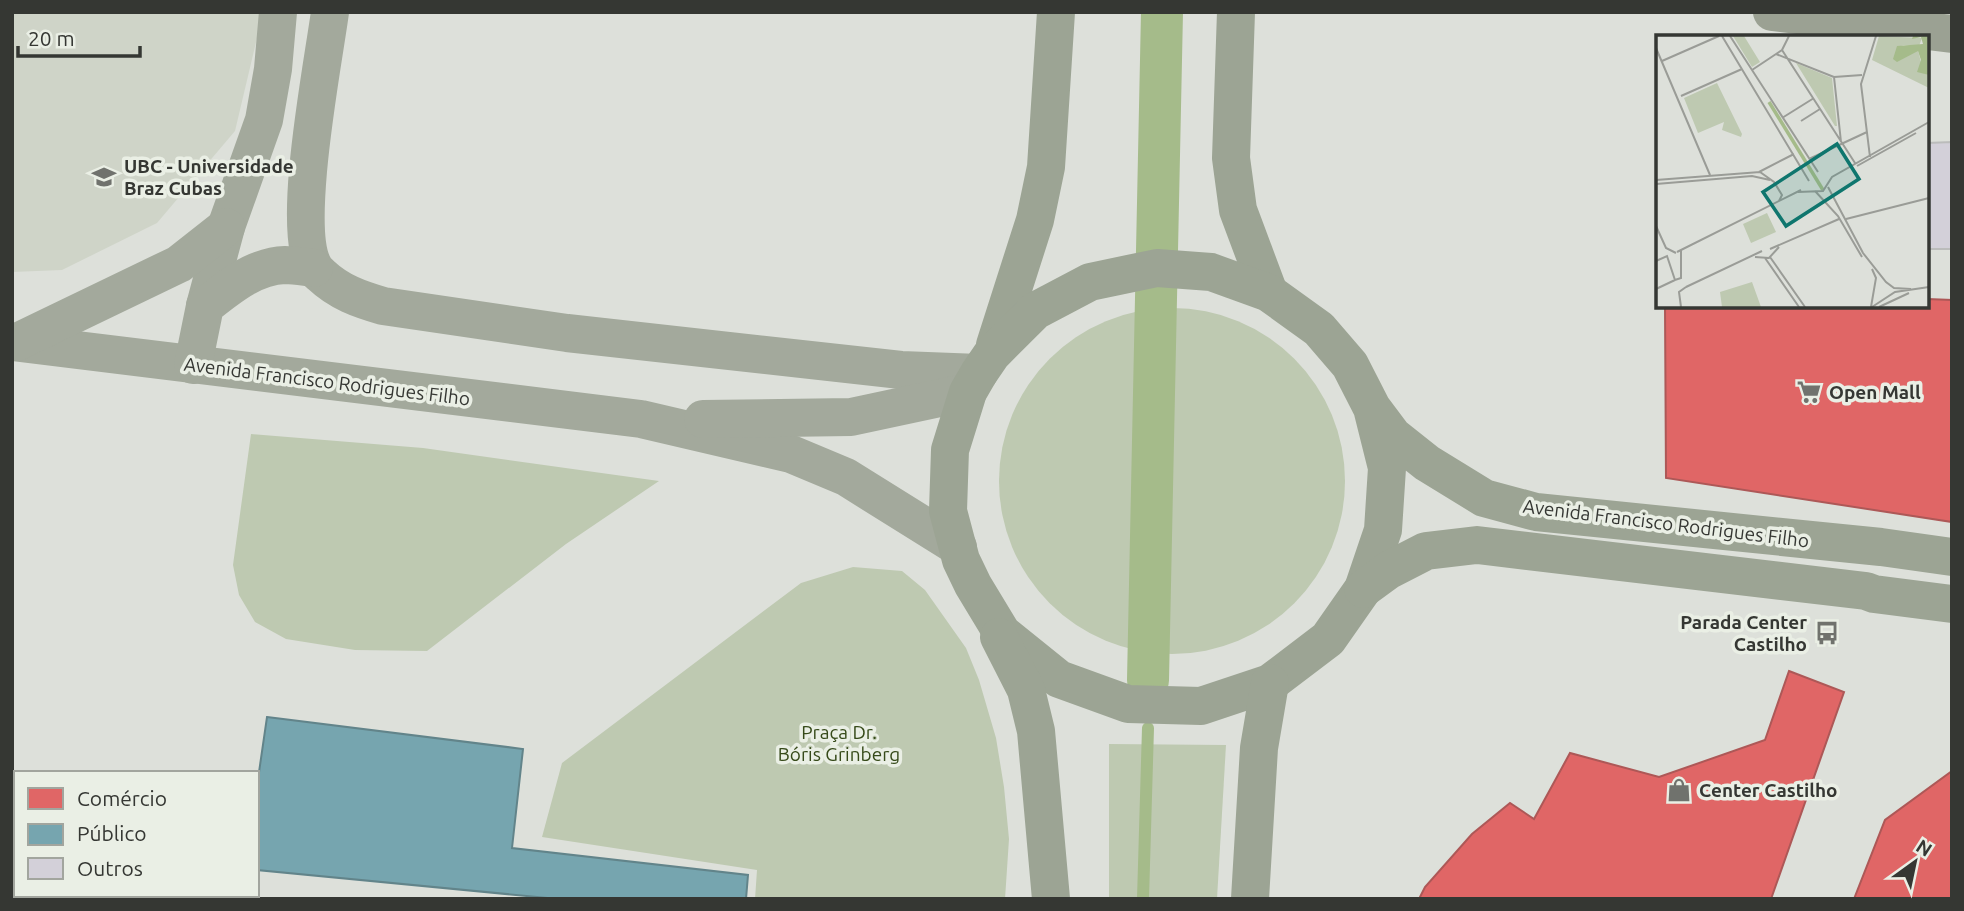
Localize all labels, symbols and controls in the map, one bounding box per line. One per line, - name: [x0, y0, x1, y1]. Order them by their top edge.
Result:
- scale bar: [18, 14, 140, 58]
- text: 20 m: [28, 26, 75, 50]
- inset map: [1656, 35, 1929, 308]
- place label: UBC - Universidade Braz Cubas: [124, 155, 294, 199]
- school or university icon: UBC - Universidade Braz Cubas: [90, 163, 118, 191]
- street label: Avenida Francisco Rodrigues Filho: [183, 353, 471, 409]
- supermarket icon: Open Mall: [1795, 378, 1823, 406]
- place label: Open Mall: [1829, 381, 1921, 403]
- street label: Avenida Francisco Rodrigues Filho: [1522, 495, 1810, 551]
- place label: Parada Center Castilho: [1680, 611, 1807, 655]
- bus stop icon: Parada Center Castilho: [1813, 619, 1841, 647]
- park label: Praça Dr. Bóris Grinberg: [778, 721, 900, 765]
- legend: [14, 771, 259, 897]
- shop icon: Center Castilho: [1665, 776, 1693, 804]
- place label: Center Castilho: [1699, 779, 1838, 801]
- text: Comércio: [77, 786, 167, 810]
- text: Público: [77, 821, 146, 845]
- north arrow: [1880, 827, 1950, 897]
- text: N: [1912, 835, 1936, 861]
- text: Outros: [77, 856, 143, 880]

